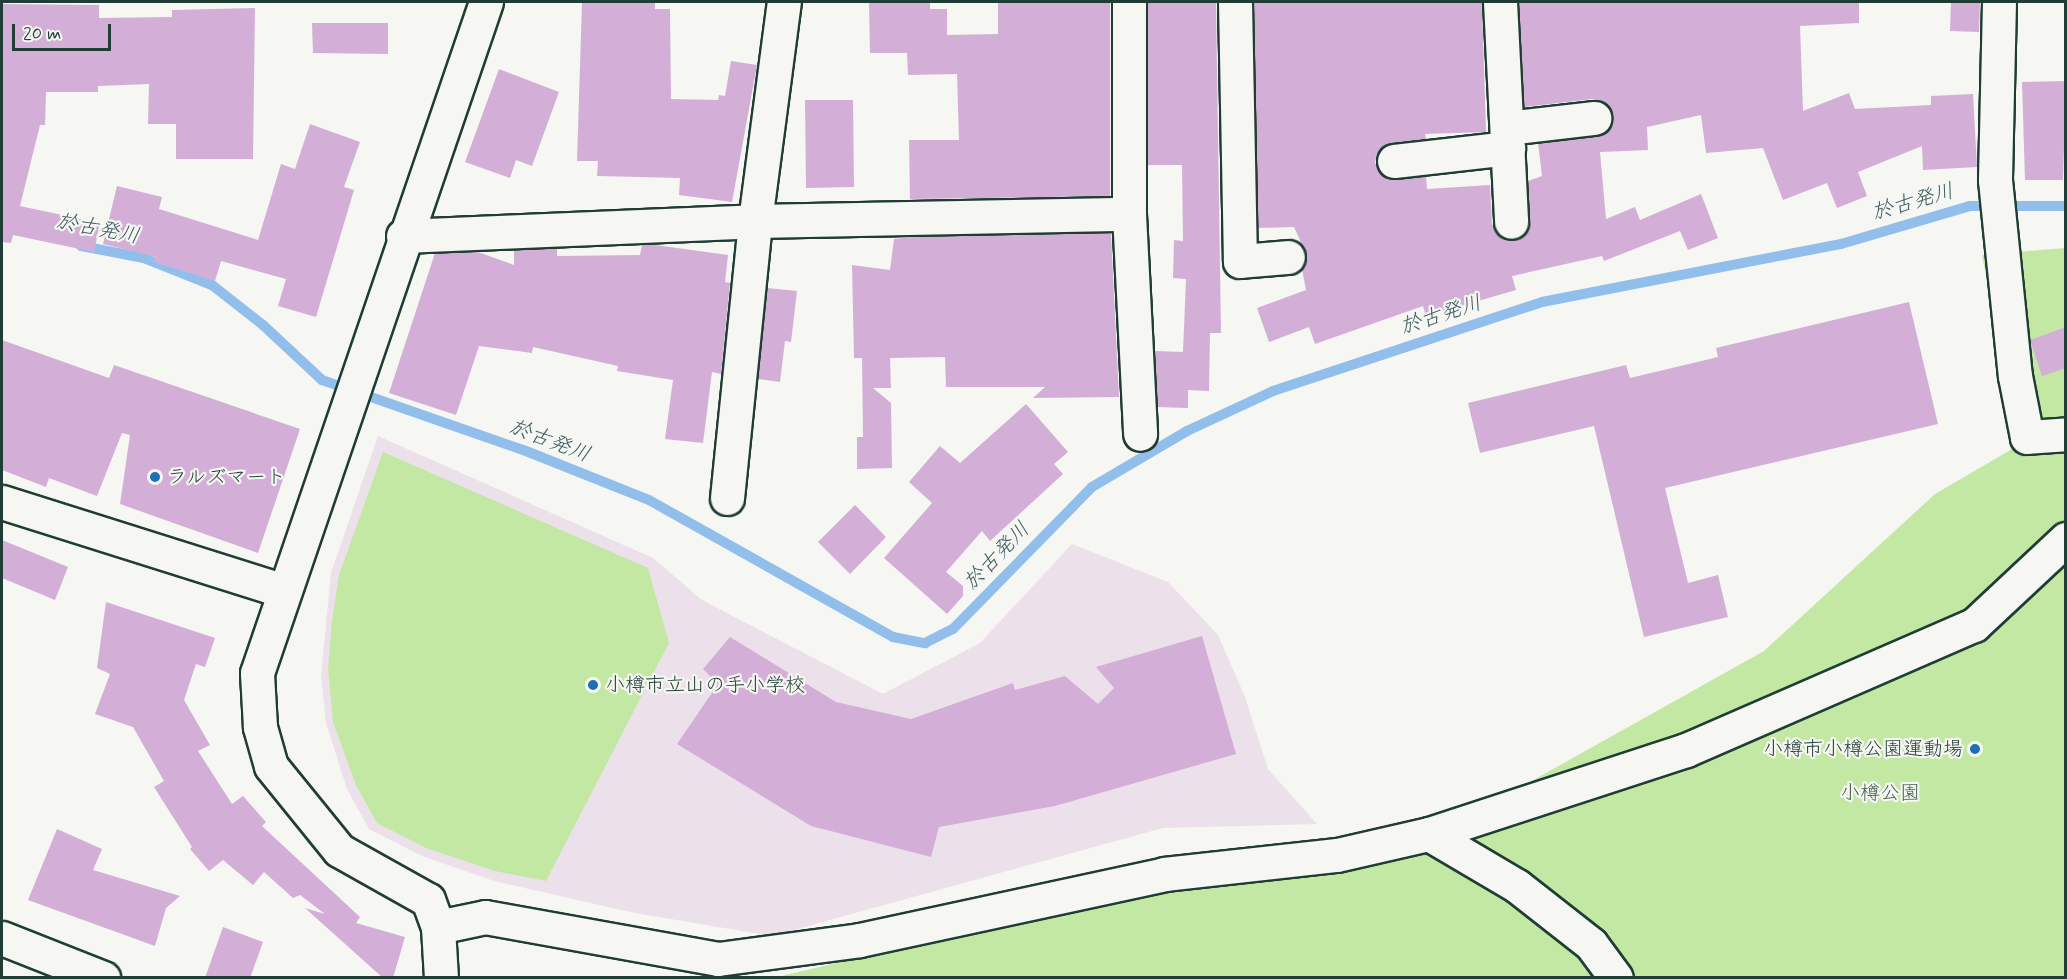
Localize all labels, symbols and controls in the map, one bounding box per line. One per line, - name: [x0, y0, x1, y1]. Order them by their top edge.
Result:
- scale bar: [15, 12, 114, 50]
- text: 20 m: [23, 22, 61, 46]
- water label: 於古発川: [1869, 178, 1957, 226]
- water label: 於古発川: [54, 209, 142, 249]
- water label: 於古発川: [1397, 290, 1485, 340]
- water label: 於古発川: [506, 414, 594, 468]
- place label: ラルズマート: [167, 465, 287, 489]
- marker: ラルズマート: [148, 470, 162, 484]
- water label: 於古発川: [959, 517, 1035, 595]
- place label: 小樽市立山の手小学校: [605, 673, 805, 697]
- marker: 小樽市立山の手小学校: [586, 678, 600, 692]
- place label: 小樽市小樽公園運動場: [1763, 737, 1963, 761]
- marker: 小樽市小樽公園運動場: [1968, 742, 1982, 756]
- park label: 小樽公園: [1840, 781, 1920, 805]

